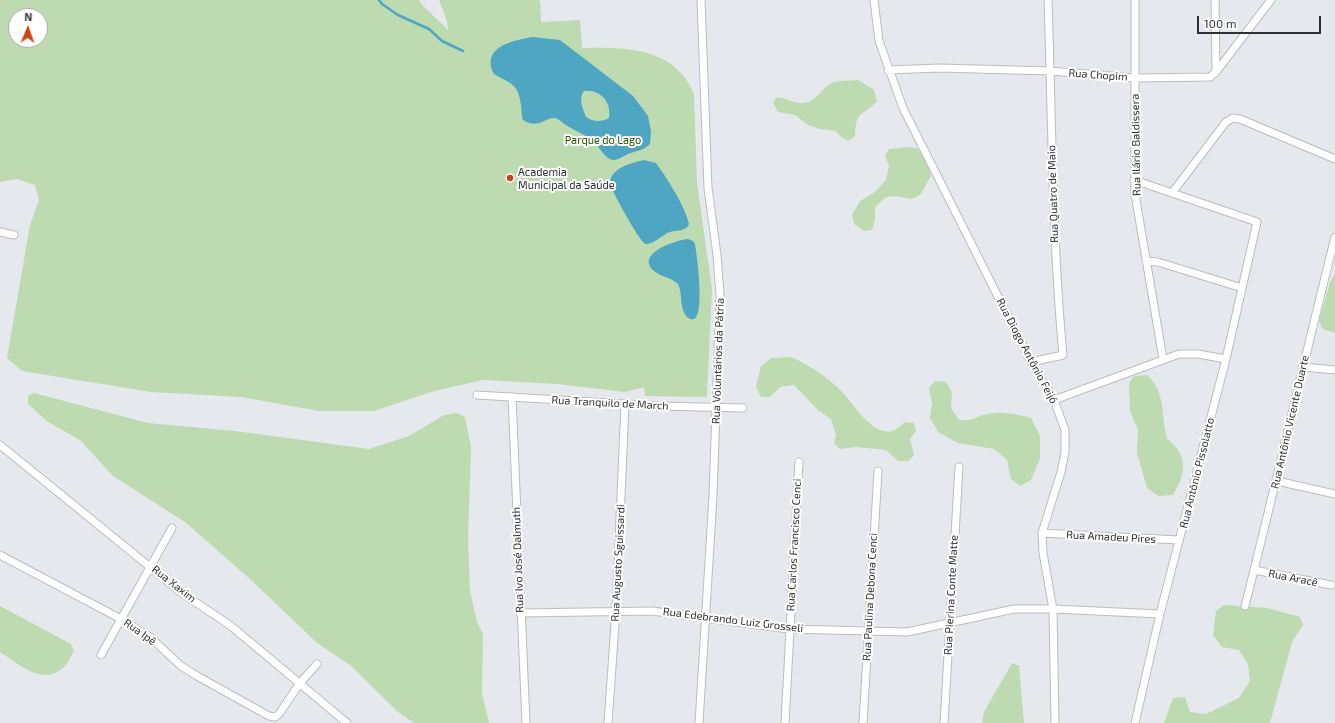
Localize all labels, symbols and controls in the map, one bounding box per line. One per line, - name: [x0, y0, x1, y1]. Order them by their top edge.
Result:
- north arrow: [8, 8, 48, 48]
- scale bar: [1199, 8, 1323, 34]
- text: N: [24, 10, 33, 23]
- text: 100 m: [1204, 16, 1236, 30]
- street label: Rua Chopim: [1068, 66, 1128, 84]
- street label: Rua Ilário Baldissera: [1129, 94, 1143, 196]
- park label: Parque do Lago: [565, 133, 641, 147]
- street label: Rua Quatro de Maio: [1045, 145, 1061, 243]
- place label: Academia Municipal da Saúde: [518, 165, 615, 191]
- marker: Academia Municipal da Saúde: [505, 173, 515, 183]
- street label: Rua Diogo Antônio Feijó: [994, 296, 1060, 406]
- street label: Rua Voluntários da Pátria: [709, 298, 727, 424]
- street label: Rua Antônio Vicente Duarte: [1268, 354, 1312, 490]
- street label: Rua Tranquilo de March: [551, 393, 669, 413]
- street label: Rua Antônio Pissolatto: [1177, 416, 1217, 530]
- street label: Rua Carlos Francisco Cenci: [784, 478, 804, 612]
- street label: Rua Augusto Sguissardi: [608, 504, 628, 622]
- street label: Rua Ivo José Dalmuth: [510, 507, 526, 613]
- street label: Rua Amadeu Pires: [1066, 528, 1156, 546]
- street label: Rua Paulina Debona Cenci: [860, 533, 880, 661]
- street label: Rua Pierina Conte Matte: [941, 535, 961, 655]
- street label: Rua Xaxim: [149, 563, 199, 605]
- street label: Rua Aracê: [1267, 567, 1319, 589]
- street label: Rua Edebrando Luiz Grosseli: [662, 605, 804, 635]
- street label: Rua Ipê: [121, 616, 159, 648]

